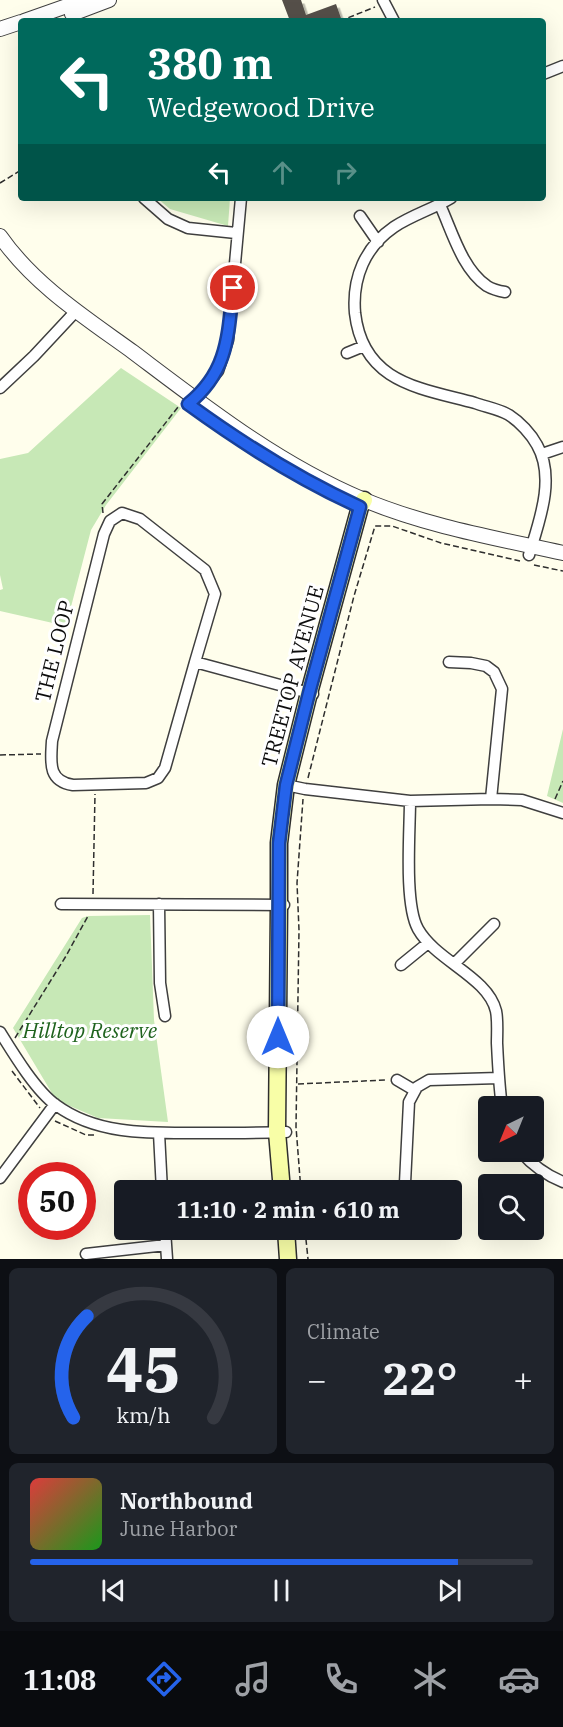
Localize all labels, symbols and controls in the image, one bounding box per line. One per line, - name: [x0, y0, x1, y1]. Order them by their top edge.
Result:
- text: 380 m: [147, 36, 273, 91]
- icon: left: [48, 42, 126, 120]
- text: Wedgewood Drive: [147, 89, 375, 124]
- icon: left: [203, 156, 236, 189]
- icon: ahead: [266, 156, 299, 189]
- icon: right: [329, 156, 362, 189]
- pin: [207, 262, 258, 313]
- icon: arrive: [216, 271, 249, 304]
- street label: TREETOP AVENUE: [254, 582, 330, 770]
- street label: THE LOOP: [28, 597, 80, 705]
- position arrow: [246, 1005, 310, 1069]
- park label: Hilltop Reserve: [22, 1016, 158, 1044]
- north arrow: [478, 1096, 544, 1162]
- map controls: [478, 1096, 544, 1240]
- speed limit sign: 50: [18, 1162, 96, 1240]
- button: search: [478, 1174, 544, 1240]
- text: 11:10 · 2 min · 610 m: [176, 1195, 400, 1224]
- text: Climate: [307, 1318, 380, 1345]
- text: 45: [106, 1328, 180, 1409]
- text: 22°: [382, 1349, 458, 1407]
- text: −: [307, 1358, 327, 1401]
- text: +: [513, 1358, 533, 1401]
- text: km/h: [116, 1401, 170, 1429]
- text: Northbound: [120, 1486, 253, 1515]
- text: June Harbor: [120, 1515, 237, 1542]
- icon: previous: [97, 1574, 130, 1607]
- icon: pause: [265, 1574, 298, 1607]
- icon: next: [433, 1574, 466, 1607]
- icon: directions: [143, 1658, 185, 1700]
- icon: music: [232, 1658, 274, 1700]
- icon: phone: [320, 1658, 362, 1700]
- icon: climate: [409, 1658, 451, 1700]
- icon: car: [498, 1658, 540, 1700]
- text: 11:08: [23, 1662, 96, 1697]

